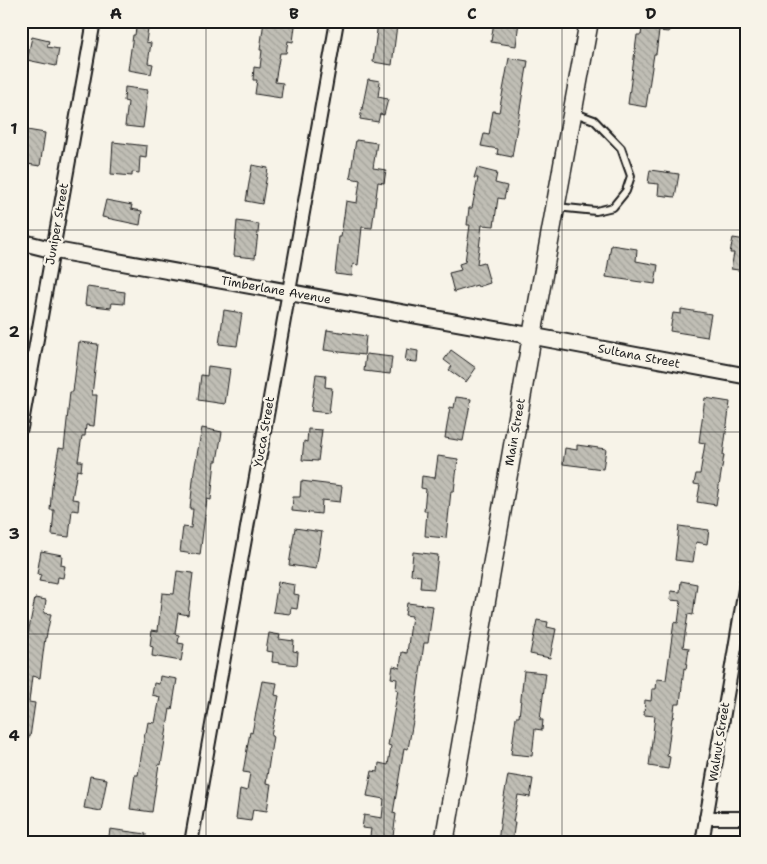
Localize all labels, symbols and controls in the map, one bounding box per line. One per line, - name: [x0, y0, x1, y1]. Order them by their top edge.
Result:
- text: A: [110, 3, 122, 24]
- text: B: [289, 3, 299, 24]
- text: C: [467, 3, 477, 24]
- text: D: [645, 3, 657, 24]
- text: 1: [10, 118, 18, 139]
- street label: Juniper Street: [42, 182, 72, 266]
- street label: Timberlane Avenue: [220, 272, 332, 308]
- text: 2: [8, 321, 20, 342]
- street label: Sultana Street: [597, 340, 681, 372]
- street label: Yucca Street: [250, 395, 278, 469]
- street label: Main Street: [501, 397, 529, 467]
- text: 3: [8, 523, 20, 544]
- street label: Walnut Street: [705, 701, 733, 783]
- text: 4: [8, 725, 20, 746]

